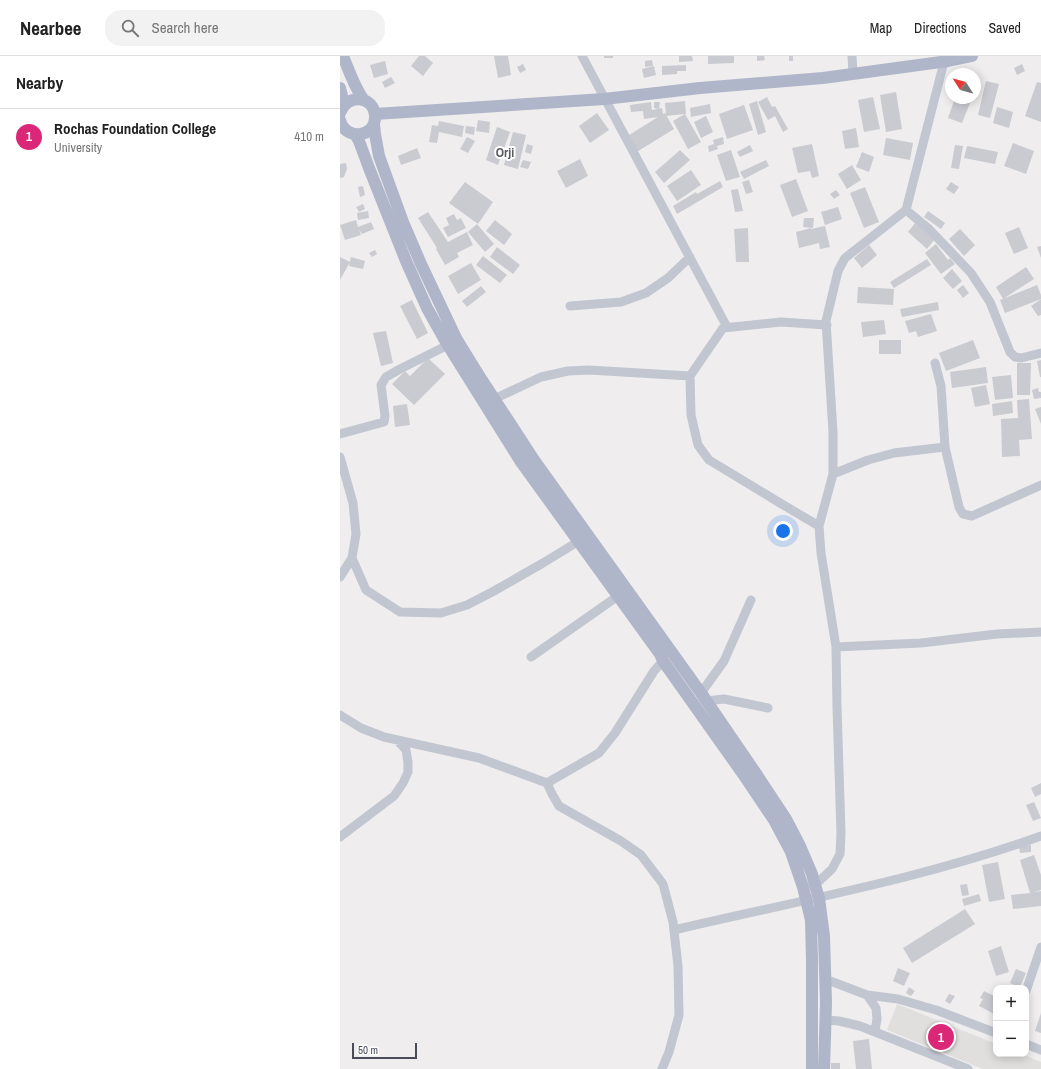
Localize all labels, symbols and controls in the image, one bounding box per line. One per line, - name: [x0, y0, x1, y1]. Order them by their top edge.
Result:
- search box: [105, 10, 385, 46]
- text: Nearbee: [20, 15, 81, 41]
- icon: search: [119, 17, 141, 39]
- text: Search here: [151, 17, 219, 38]
- text: Map: [870, 19, 892, 37]
- text: Directions: [914, 19, 966, 37]
- text: Saved: [988, 19, 1021, 37]
- north arrow: [945, 68, 981, 104]
- text: Nearby: [16, 71, 63, 94]
- text: Rochas Foundation College: [54, 118, 216, 139]
- text: 1: [26, 128, 32, 145]
- text: 410 m: [294, 128, 324, 145]
- text: University: [54, 139, 102, 156]
- district label: Orji: [496, 144, 514, 161]
- your location: [773, 521, 793, 541]
- map controls: [993, 985, 1029, 1057]
- button: +: [993, 985, 1029, 1021]
- button: −: [993, 1021, 1029, 1057]
- pin: 1: [928, 1022, 954, 1052]
- scale bar: [352, 1041, 417, 1060]
- text: 50 m: [358, 1043, 378, 1057]

